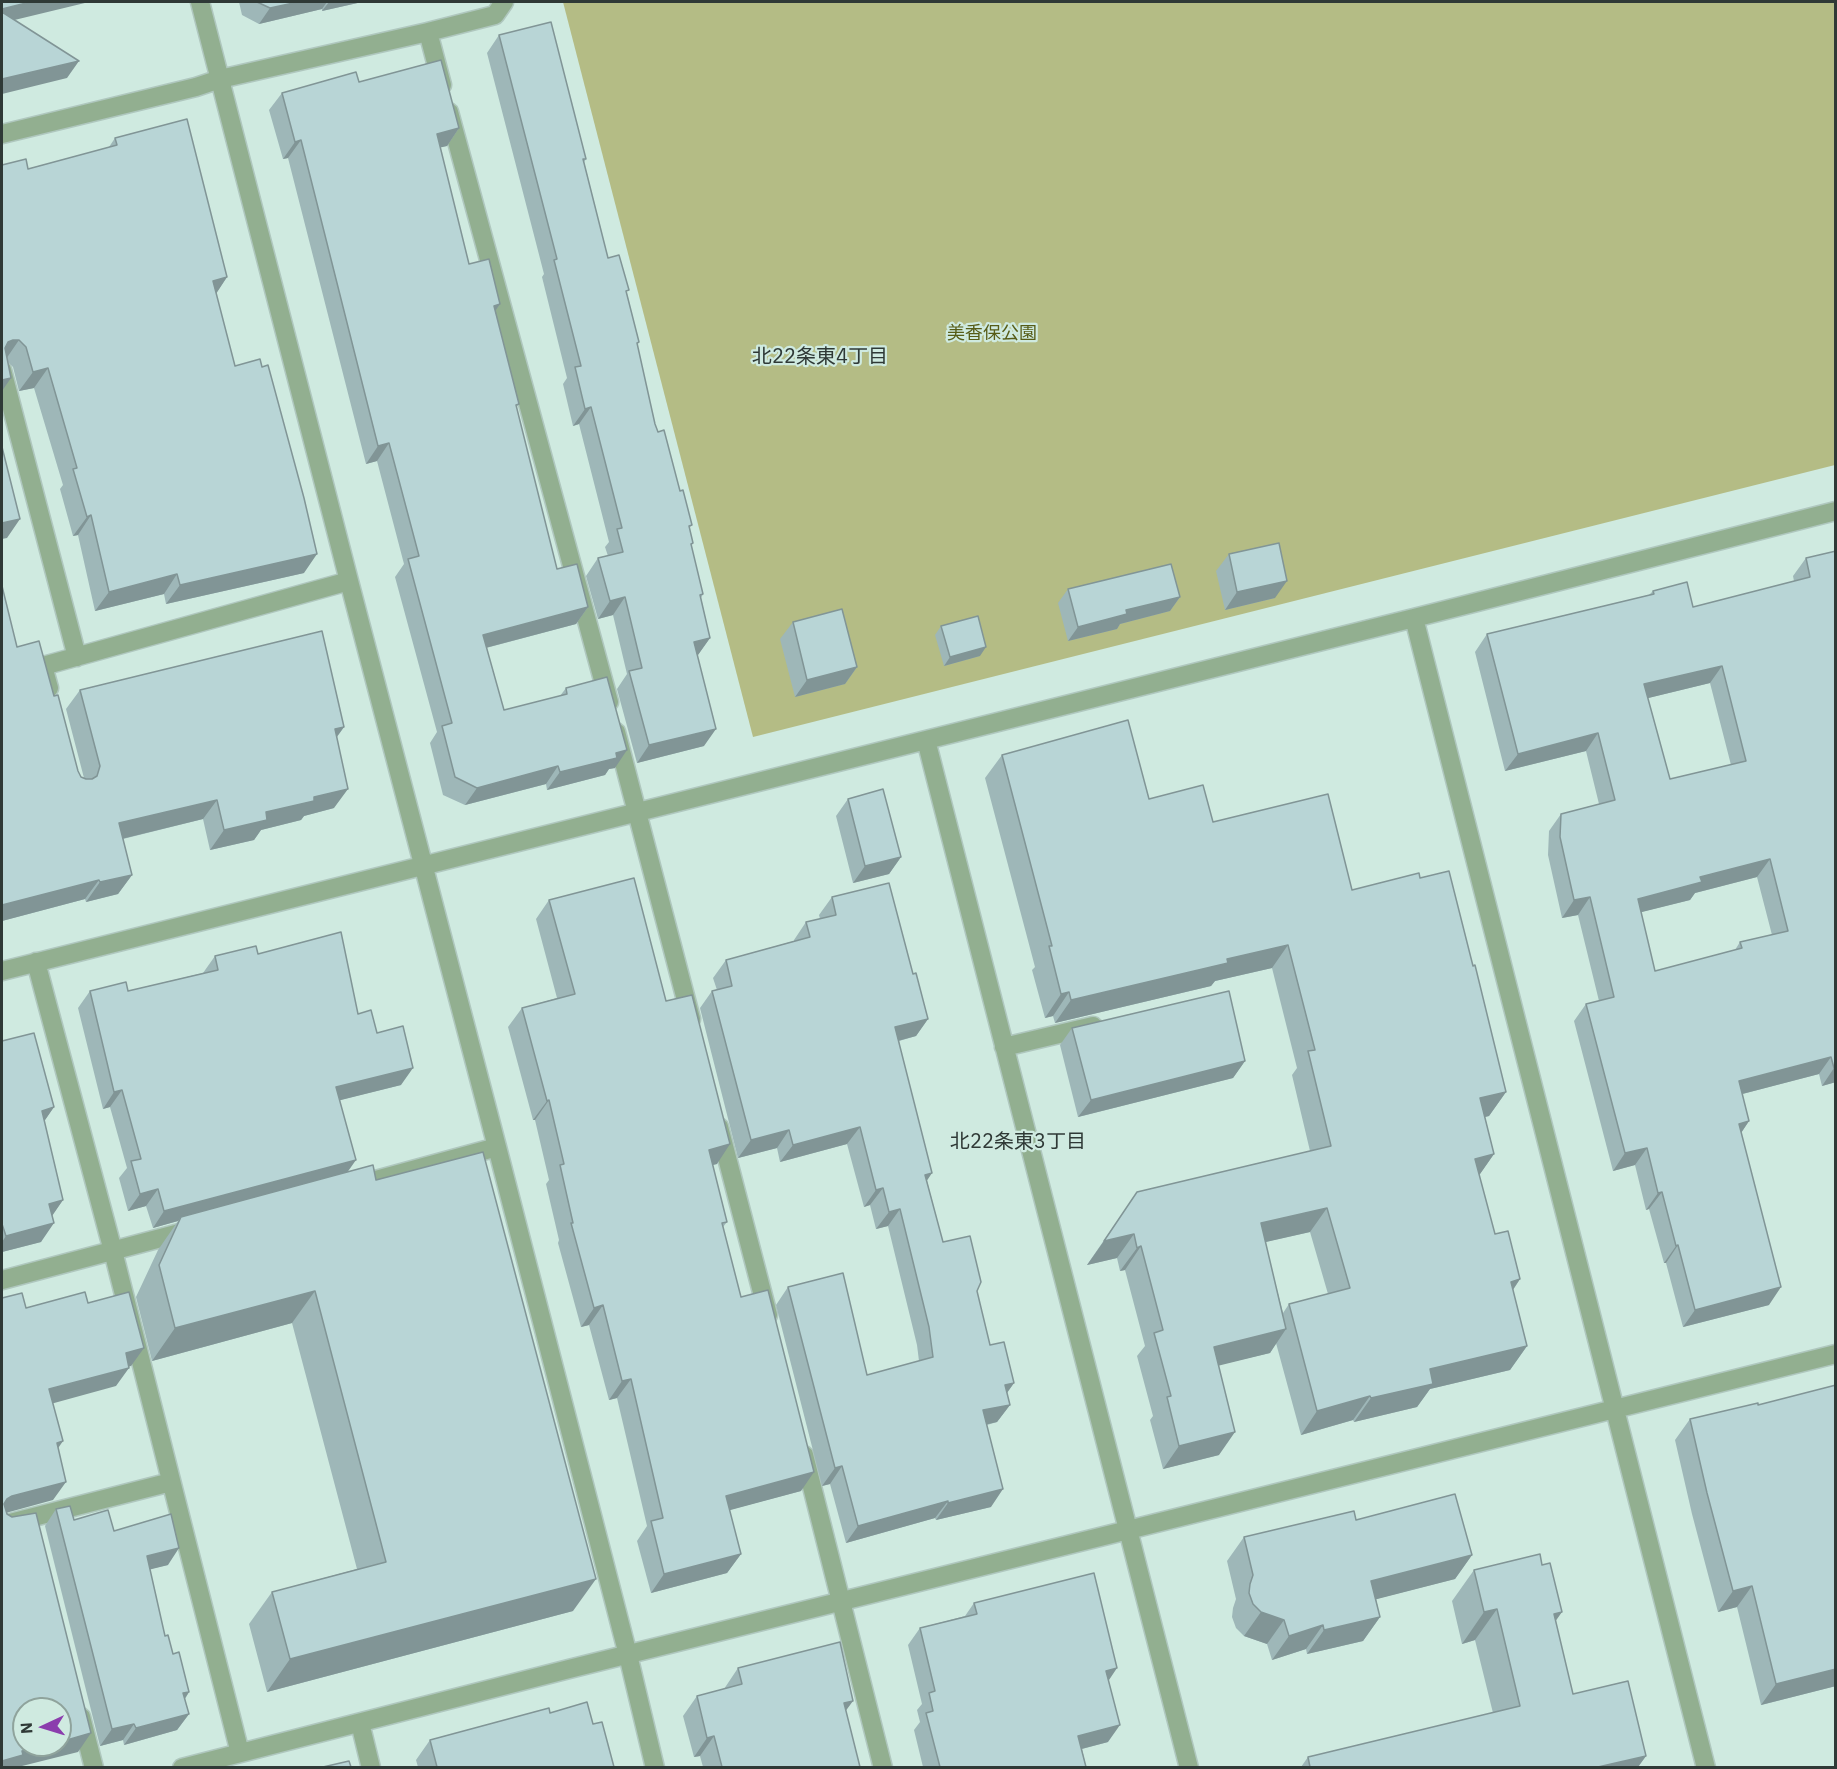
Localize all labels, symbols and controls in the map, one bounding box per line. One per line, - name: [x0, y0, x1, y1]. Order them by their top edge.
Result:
- park label: 美香保公園: [947, 323, 1037, 345]
- district label: 北22条東4丁目: [752, 345, 888, 369]
- district label: 北22条東3丁目: [950, 1130, 1086, 1154]
- north arrow: [12, 1697, 72, 1757]
- text: N: [16, 1722, 36, 1735]

